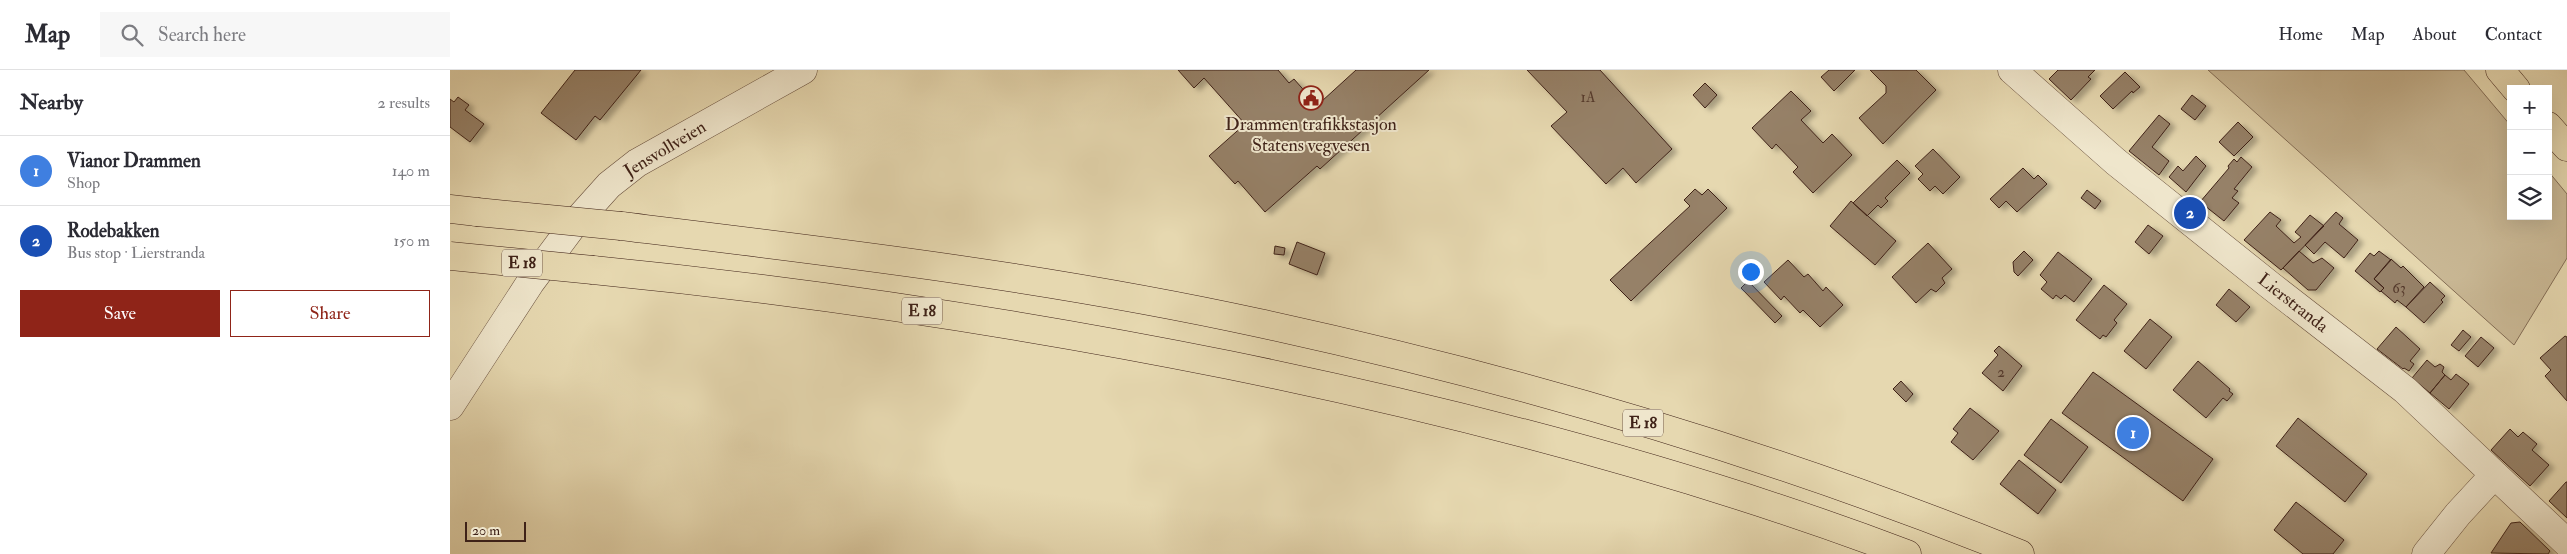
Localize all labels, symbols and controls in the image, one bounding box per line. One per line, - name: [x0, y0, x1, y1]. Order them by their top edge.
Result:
- search box: [100, 12, 450, 57]
- text: Map: [25, 19, 70, 50]
- icon: search: [118, 21, 146, 49]
- text: Search here: [158, 23, 246, 47]
- text: Home: [2278, 23, 2323, 46]
- text: Map: [2351, 23, 2385, 46]
- text: About: [2413, 23, 2457, 46]
- text: Contact: [2485, 23, 2542, 46]
- public building icon: Drammen trafikkstasjon Statens vegvesen: [1298, 85, 1324, 111]
- map controls: [2507, 85, 2552, 220]
- button: +: [2507, 85, 2552, 130]
- house number: 1A: [1581, 88, 1596, 107]
- text: Nearby: [20, 89, 83, 116]
- text: 2 results: [377, 93, 430, 113]
- place label: Drammen trafikkstasjon Statens vegvesen: [1225, 113, 1397, 157]
- street label: Jensvollveien: [619, 115, 710, 183]
- button: −: [2507, 130, 2552, 175]
- text: Vianor Drammen: [67, 149, 201, 173]
- text: 1: [33, 161, 39, 181]
- text: 140 m: [392, 161, 430, 181]
- text: Shop: [67, 173, 100, 193]
- button: layers: [2507, 175, 2552, 220]
- pin: 2: [2174, 194, 2206, 232]
- text: Rodebakken: [67, 219, 160, 243]
- text: 2: [32, 231, 40, 251]
- text: 150 m: [393, 231, 430, 251]
- text: Bus stop · Lierstranda: [67, 243, 205, 263]
- road number: E 18: [502, 250, 542, 277]
- your location: [1738, 259, 1764, 285]
- street label: Lierstranda: [2253, 268, 2333, 338]
- house number: 63: [2392, 279, 2406, 298]
- button: Save: [20, 290, 220, 337]
- button: Share: [230, 290, 430, 337]
- road number: E 18: [902, 298, 942, 325]
- house number: 2: [1997, 363, 2005, 382]
- road number: E 18: [1623, 409, 1663, 436]
- pin: 1: [2117, 414, 2149, 452]
- scale bar: [465, 519, 526, 542]
- text: 20 m: [472, 522, 500, 539]

